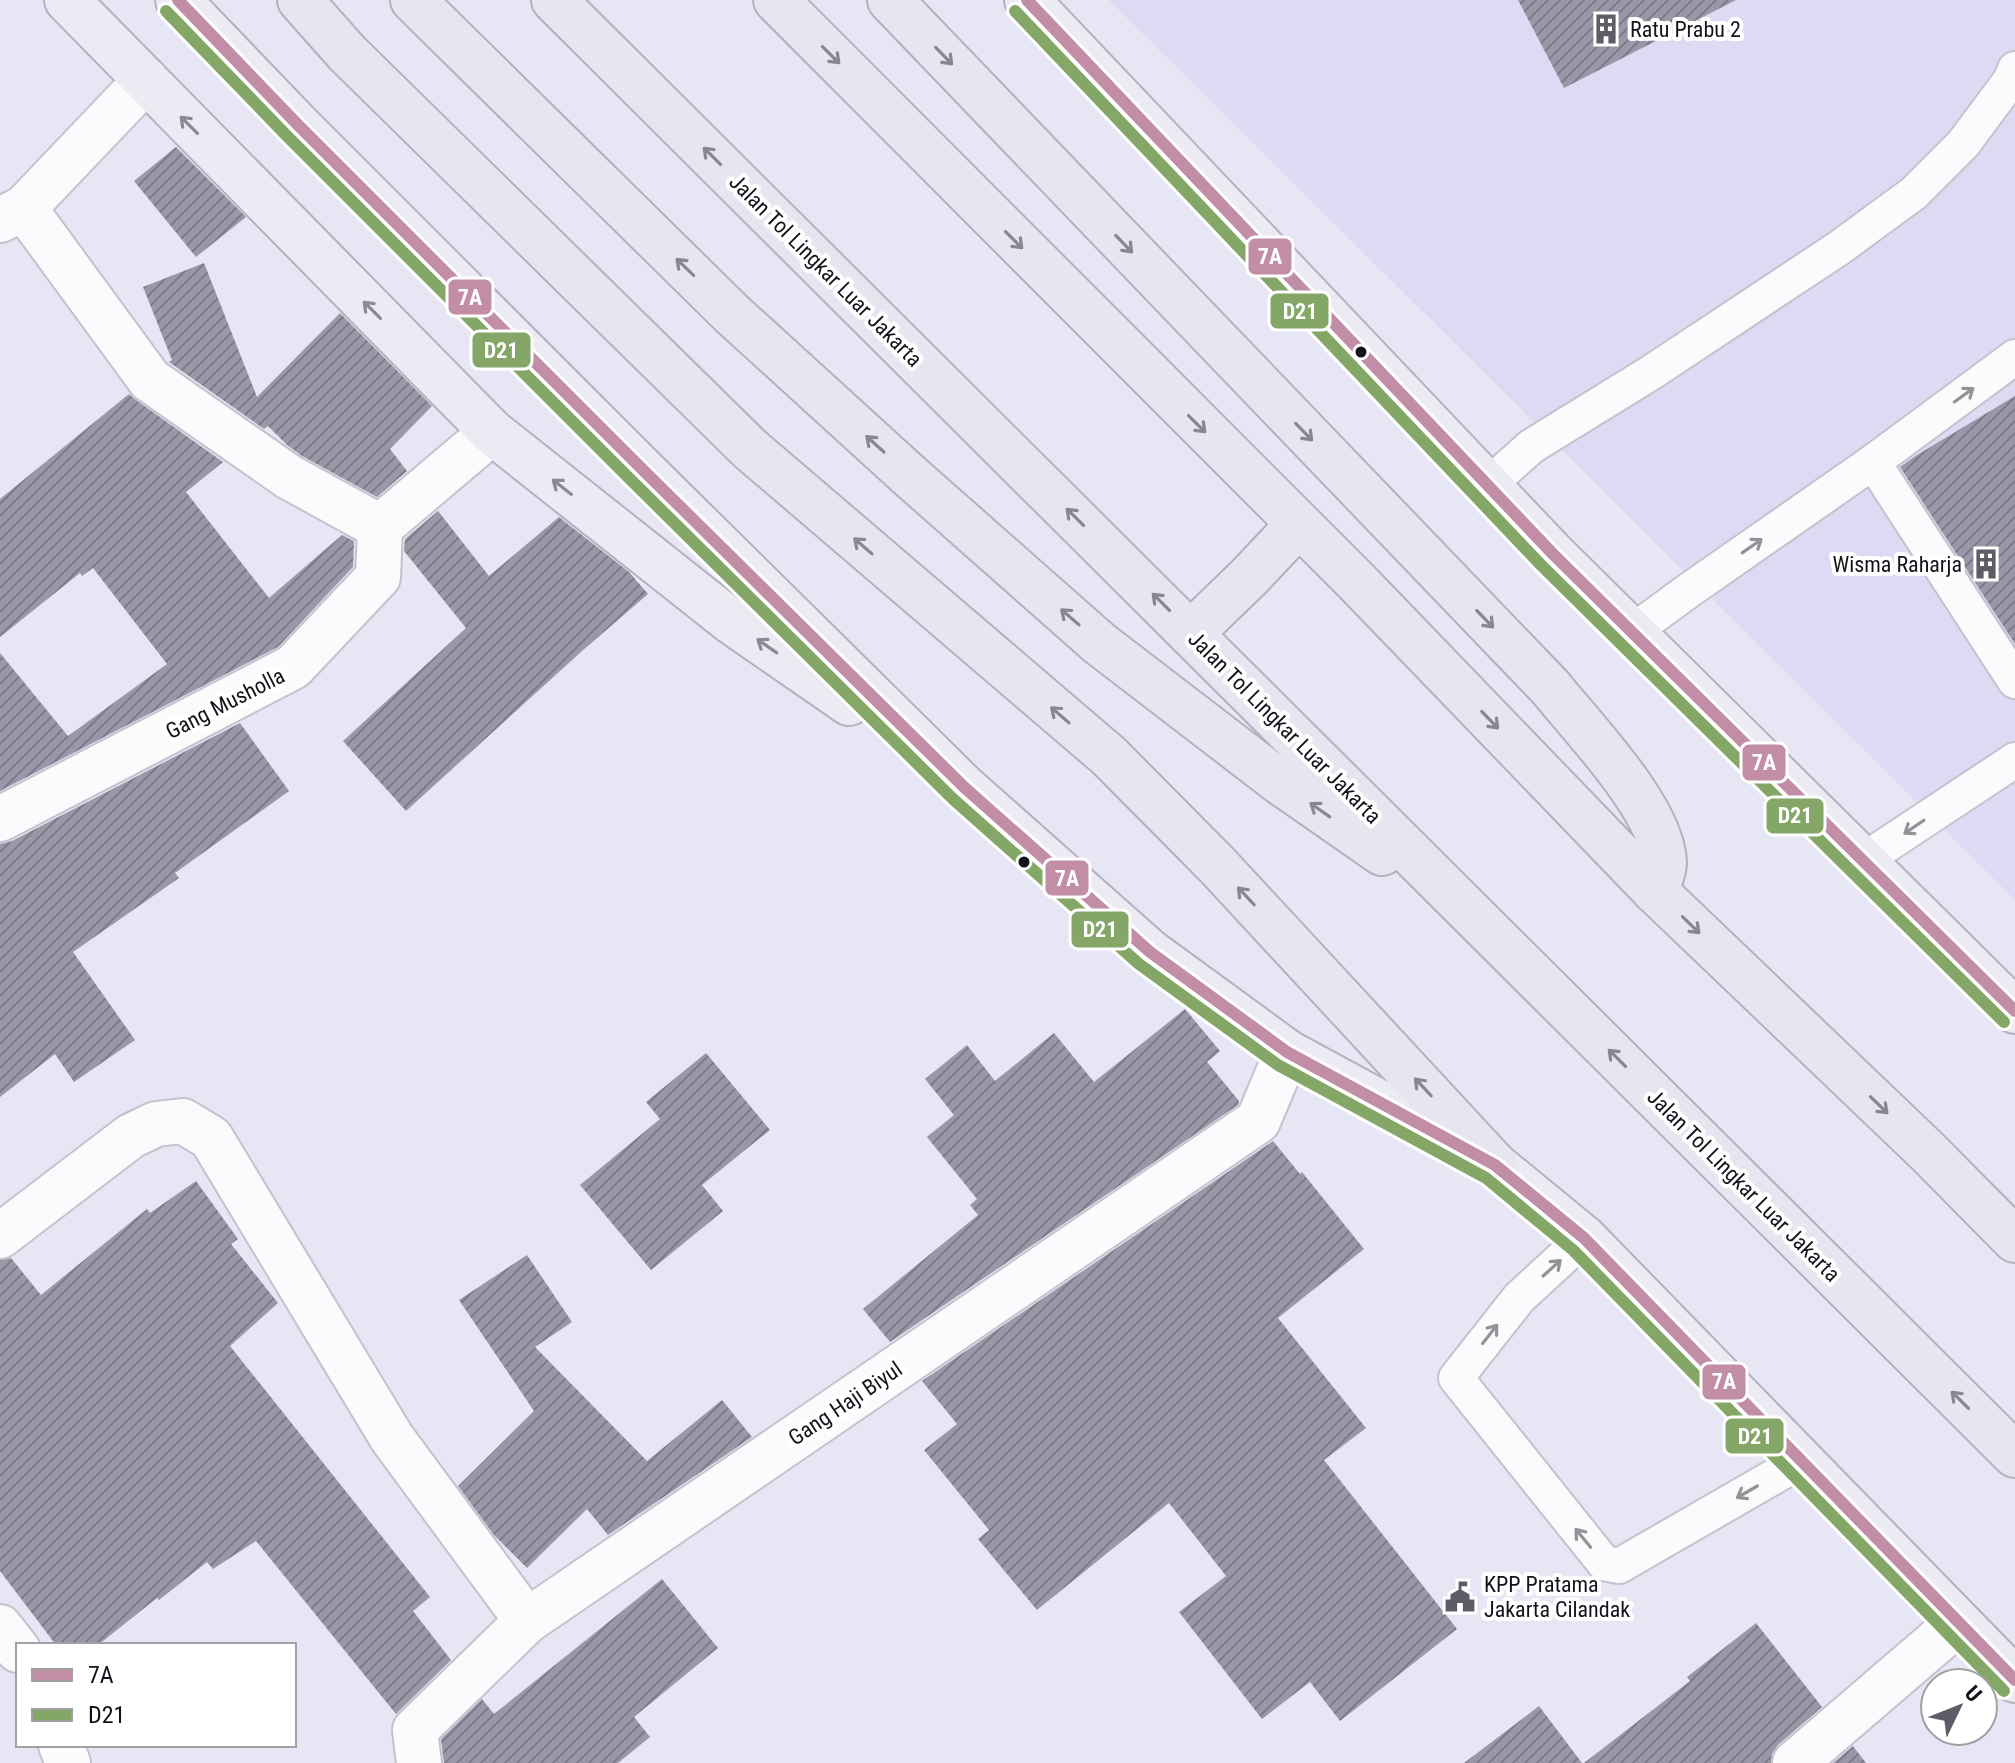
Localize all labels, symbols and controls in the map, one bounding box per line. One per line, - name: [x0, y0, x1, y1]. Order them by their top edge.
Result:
- building icon: Ratu Prabu 2: [1589, 12, 1623, 46]
- place label: Ratu Prabu 2: [1630, 17, 1741, 42]
- one-way arrow: [821, 45, 840, 64]
- one-way arrow: [935, 46, 954, 66]
- one-way arrow: [180, 115, 199, 135]
- one-way arrow: [703, 147, 722, 166]
- street label: Jalan Tol Lingkar Luar Jakarta: [724, 169, 927, 372]
- one-way arrow: [1004, 230, 1023, 249]
- one-way arrow: [1115, 234, 1134, 254]
- line badge: 7A: [1247, 237, 1293, 276]
- text: 7A: [1258, 244, 1282, 269]
- one-way arrow: [676, 258, 695, 277]
- line badge: 7A: [447, 278, 493, 316]
- text: 7A: [458, 285, 482, 310]
- line badge: D21: [1269, 292, 1330, 330]
- text: D21: [1283, 299, 1317, 324]
- one-way arrow: [363, 301, 382, 320]
- line badge: D21: [471, 331, 532, 369]
- text: D21: [484, 338, 518, 363]
- unlabelled marker: [1353, 344, 1369, 360]
- one-way arrow: [1952, 387, 1974, 404]
- one-way arrow: [1188, 414, 1207, 434]
- one-way arrow: [1294, 422, 1313, 441]
- one-way arrow: [866, 436, 886, 454]
- one-way arrow: [552, 478, 573, 495]
- one-way arrow: [1066, 508, 1085, 527]
- one-way arrow: [853, 537, 874, 555]
- one-way arrow: [1740, 538, 1762, 554]
- building icon: Wisma Raharja: [1969, 547, 2003, 581]
- place label: Wisma Raharja: [1832, 552, 1962, 577]
- one-way arrow: [1152, 593, 1171, 612]
- one-way arrow: [1060, 608, 1080, 626]
- one-way arrow: [1475, 609, 1494, 628]
- street label: Jalan Tol Lingkar Luar Jakarta: [1183, 626, 1386, 829]
- one-way arrow: [757, 638, 779, 654]
- street label: Gang Musholla: [162, 663, 289, 744]
- one-way arrow: [1051, 706, 1071, 724]
- one-way arrow: [1480, 710, 1499, 730]
- line badge: 7A: [1741, 743, 1787, 782]
- text: 7A: [1752, 750, 1776, 775]
- line badge: D21: [1765, 797, 1825, 835]
- one-way arrow: [1309, 802, 1331, 818]
- text: D21: [1778, 803, 1812, 828]
- one-way arrow: [1904, 819, 1926, 835]
- unlabelled marker: [1016, 854, 1032, 870]
- line badge: 7A: [1044, 859, 1090, 897]
- text: 7A: [1055, 866, 1079, 891]
- one-way arrow: [1238, 887, 1256, 907]
- line badge: D21: [1070, 910, 1130, 949]
- one-way arrow: [1681, 916, 1701, 935]
- text: D21: [1083, 917, 1117, 942]
- one-way arrow: [1608, 1049, 1627, 1068]
- one-way arrow: [1414, 1077, 1433, 1097]
- street label: Jalan Tol Lingkar Luar Jakarta: [1642, 1084, 1845, 1287]
- one-way arrow: [1869, 1096, 1889, 1115]
- one-way arrow: [1541, 1259, 1561, 1277]
- one-way arrow: [1481, 1324, 1499, 1345]
- street label: Gang Haji Biyul: [784, 1356, 907, 1450]
- line badge: 7A: [1701, 1363, 1747, 1401]
- text: 7A: [1712, 1369, 1736, 1394]
- one-way arrow: [1950, 1390, 1970, 1409]
- line badge: D21: [1724, 1417, 1785, 1455]
- text: D21: [1738, 1424, 1772, 1449]
- one-way arrow: [1736, 1484, 1759, 1500]
- one-way arrow: [1575, 1528, 1592, 1549]
- place label: KPP Pratama Jakarta Cilandak: [1484, 1572, 1630, 1622]
- public building icon: KPP Pratama Jakarta Cilandak: [1443, 1580, 1477, 1614]
- legend: [16, 1643, 296, 1747]
- text: 7A: [88, 1661, 114, 1689]
- north arrow: [1919, 1667, 1999, 1747]
- text: U: [1960, 1681, 1987, 1707]
- text: D21: [88, 1701, 125, 1729]

